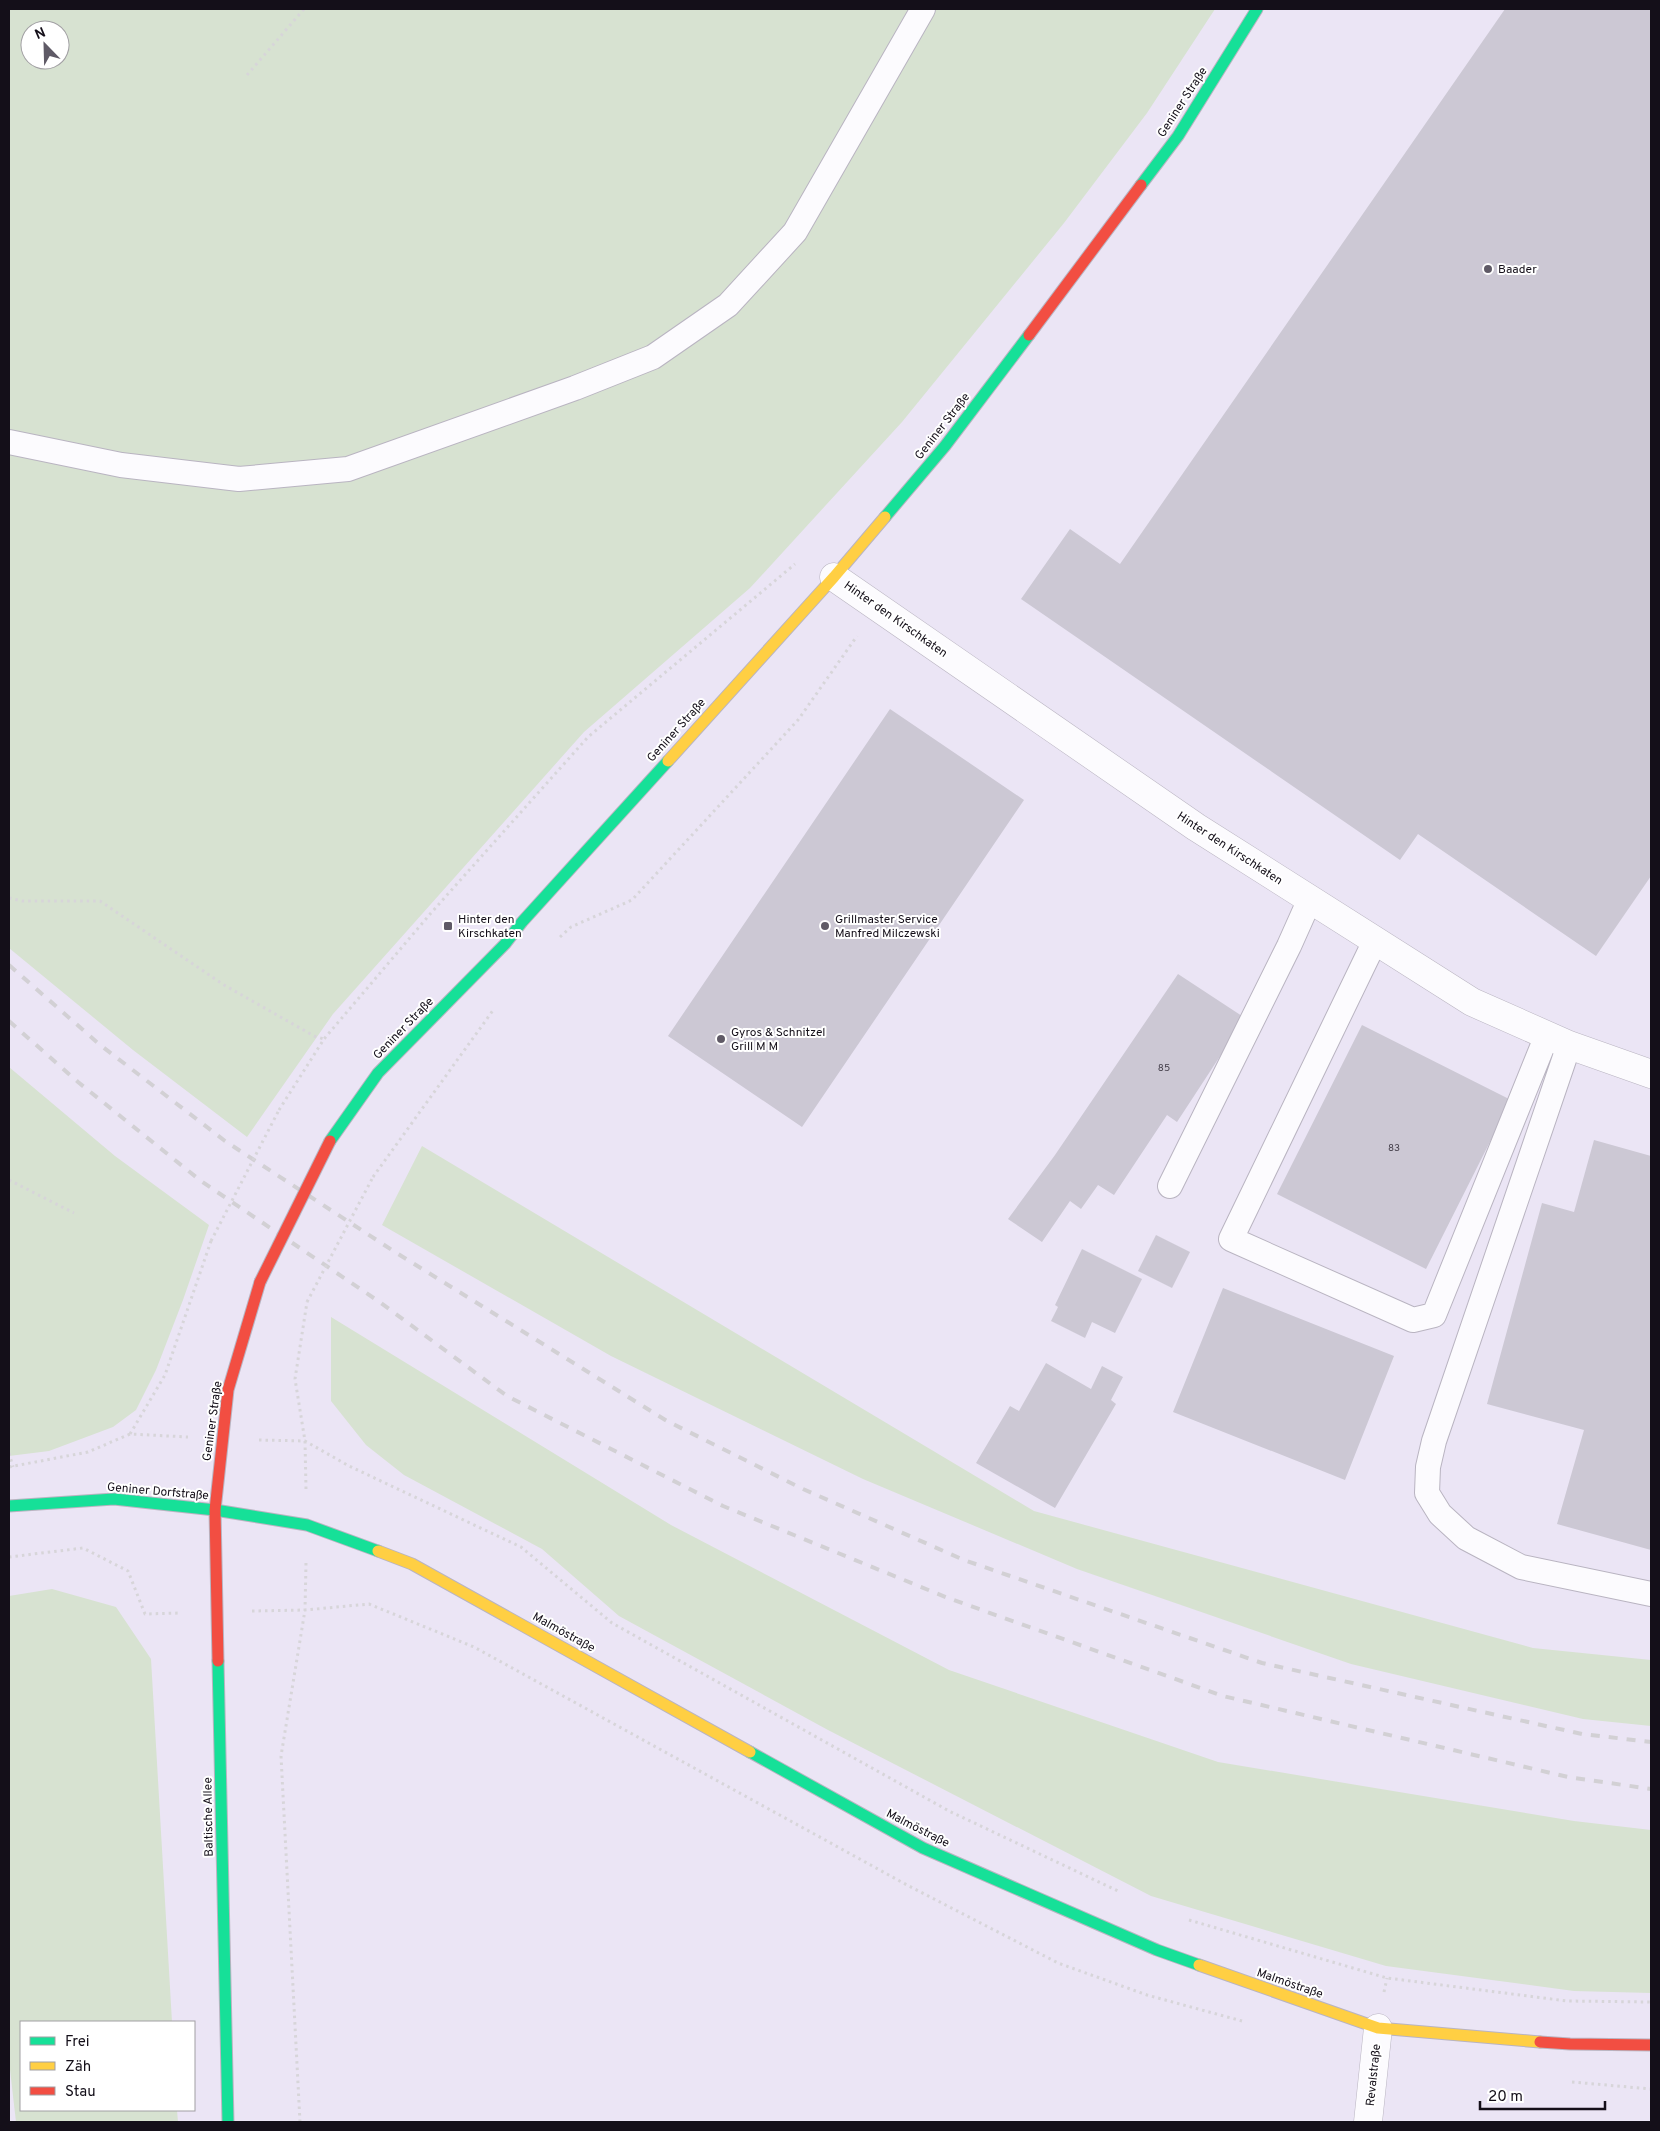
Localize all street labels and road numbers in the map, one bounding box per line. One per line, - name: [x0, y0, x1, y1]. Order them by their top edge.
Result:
- street label: Geniner Straße: [1154, 64, 1211, 141]
- street label: Geniner Straße: [912, 390, 974, 463]
- street label: Hinter den Kirschkaten: [840, 578, 950, 662]
- street label: Geniner Straße: [644, 695, 710, 766]
- street label: Hinter den Kirschkaten: [1173, 809, 1285, 889]
- street label: Geniner Straße: [370, 994, 437, 1063]
- street label: Geniner Straße: [199, 1380, 227, 1462]
- street label: Geniner Dorfstraße: [106, 1480, 210, 1504]
- street label: Malmöstraße: [529, 1609, 598, 1657]
- street label: Baltische Allee: [200, 1777, 218, 1857]
- street label: Malmöstraße: [883, 1806, 952, 1852]
- street label: Malmöstraße: [1254, 1965, 1325, 2003]
- street label: Revalstraße: [1363, 2043, 1385, 2107]

